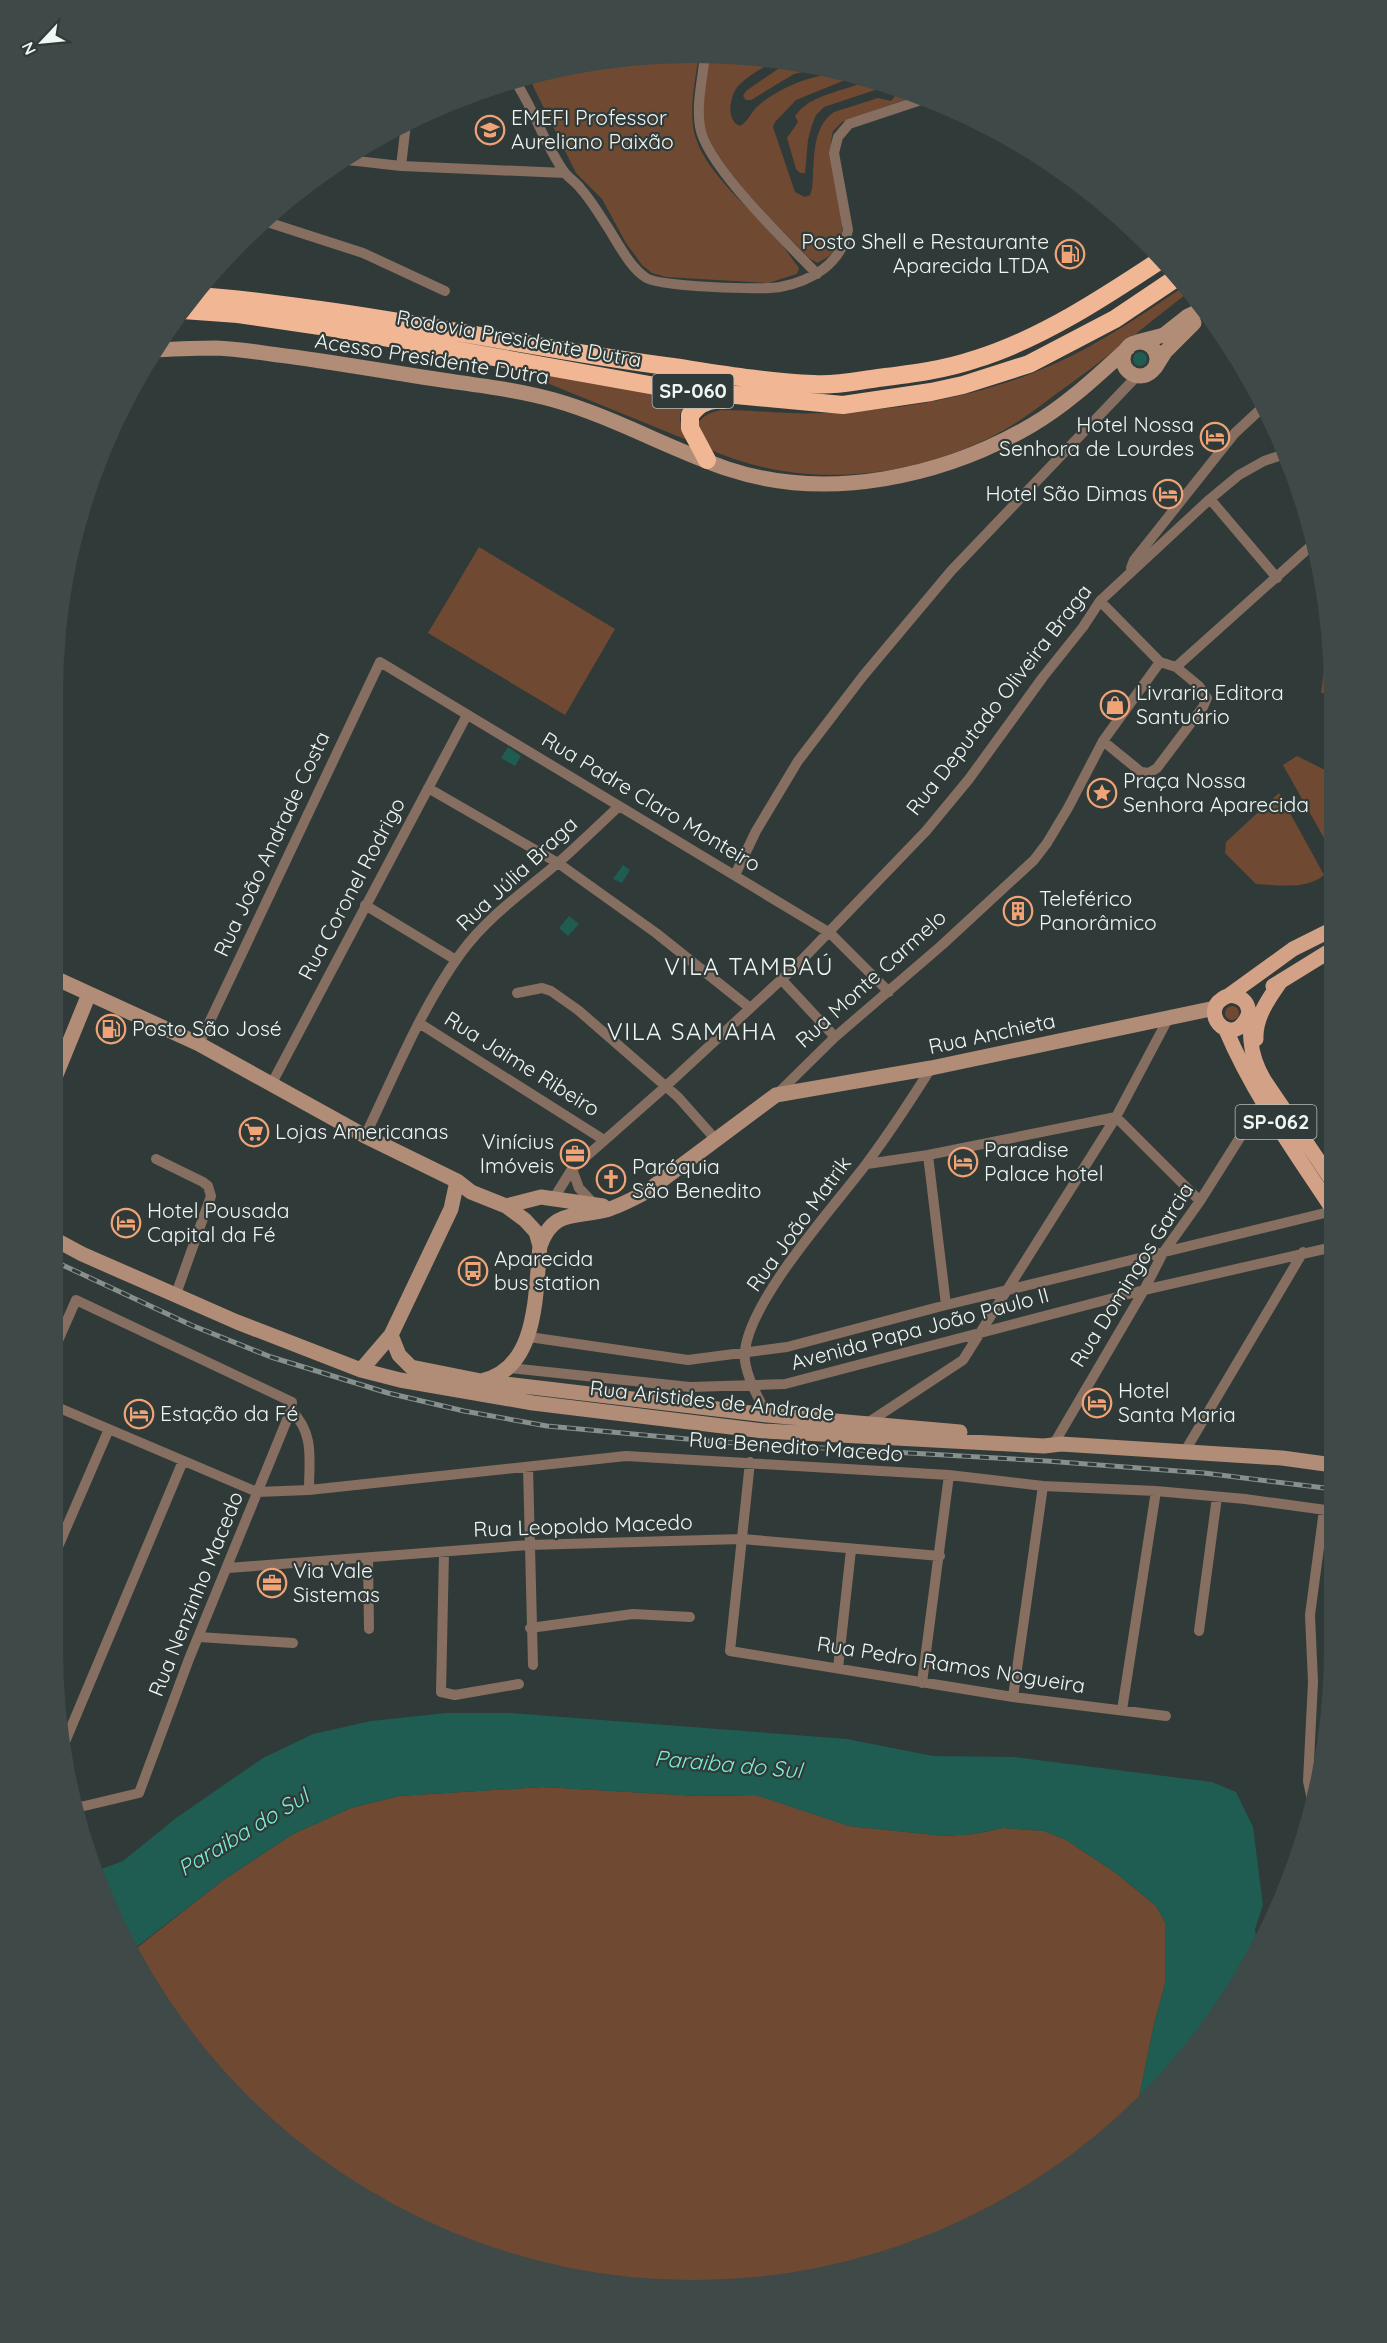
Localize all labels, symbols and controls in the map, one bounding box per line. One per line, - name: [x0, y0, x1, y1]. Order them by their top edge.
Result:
- north arrow: [12, 12, 72, 72]
- text: N: [17, 39, 40, 58]
- place label: EMEFI Professor Aureliano Paixão: [511, 104, 674, 154]
- school or university icon: EMEFI Professor Aureliano Paixão: [474, 114, 506, 146]
- place label: Posto Shell e Restaurante Aparecida LTDA: [801, 228, 1049, 278]
- fuel station icon: Posto Shell e Restaurante Aparecida LTDA: [1054, 238, 1086, 270]
- street label: Rodovia Presidente Dutra: [395, 304, 644, 372]
- street label: Acesso Presidente Dutra: [313, 327, 551, 389]
- road number: SP-060: [652, 374, 734, 408]
- place label: Hotel Nossa Senhora de Lourdes: [999, 411, 1194, 461]
- hotel icon: Hotel Nossa Senhora de Lourdes: [1199, 421, 1231, 453]
- hotel icon: Hotel São Dimas: [1152, 478, 1184, 510]
- place label: Hotel São Dimas: [985, 480, 1147, 506]
- street label: Rua Deputado Oliveira Braga: [900, 579, 1097, 820]
- place label: Livraria Editora Santuário: [1136, 679, 1284, 729]
- shop icon: Livraria Editora Santuário: [1099, 689, 1131, 721]
- street label: Rua Padre Claro Monteiro: [537, 725, 766, 877]
- street label: Rua João Andrade Costa: [207, 727, 335, 960]
- place label: Praça Nossa Senhora Aparecida: [1123, 767, 1309, 817]
- place icon: Praça Nossa Senhora Aparecida: [1086, 777, 1118, 809]
- street label: Rua Coronel Rodrigo: [292, 793, 410, 984]
- street label: Rua Júlia Braga: [450, 811, 582, 936]
- place label: Teleférico Panorâmico: [1039, 885, 1157, 935]
- building icon: Teleférico Panorâmico: [1002, 895, 1034, 927]
- street label: Rua Monte Carmelo: [790, 904, 951, 1053]
- district label: VILA TAMBAÚ: [664, 951, 834, 981]
- street label: Rua Jaime Ribeiro: [440, 1005, 605, 1121]
- street label: Rua Anchieta: [926, 1007, 1058, 1059]
- fuel station icon: Posto São José: [95, 1013, 127, 1045]
- place label: Posto São José: [132, 1015, 282, 1041]
- district label: VILA SAMAHA: [607, 1016, 777, 1046]
- road number: SP-062: [1236, 1105, 1316, 1139]
- supermarket icon: Lojas Americanas: [238, 1116, 270, 1148]
- place label: Lojas Americanas: [275, 1118, 448, 1144]
- place label: Vinícius Imóveis: [480, 1128, 554, 1178]
- place label: Paradise Palace hotel: [984, 1136, 1104, 1186]
- office icon: Vinícius Imóveis: [559, 1138, 591, 1170]
- hotel icon: Paradise Palace hotel: [947, 1146, 979, 1178]
- street label: Rua João Matrik: [740, 1151, 856, 1296]
- place label: Paróquia São Benedito: [632, 1153, 761, 1203]
- church icon: Paróquia São Benedito: [595, 1163, 627, 1195]
- street label: Rua Domingos Garcia: [1064, 1178, 1198, 1371]
- place label: Hotel Pousada Capital da Fé: [147, 1197, 289, 1247]
- hotel icon: Hotel Pousada Capital da Fé: [110, 1207, 142, 1239]
- place label: Aparecida bus station: [494, 1245, 600, 1295]
- bus stop icon: Aparecida bus station: [457, 1255, 489, 1287]
- street label: Avenida Papa João Paulo II: [788, 1281, 1052, 1375]
- street label: Rua Aristides de Andrade: [588, 1374, 836, 1426]
- place label: Hotel Santa Maria: [1118, 1377, 1236, 1427]
- hotel icon: Hotel Santa Maria: [1081, 1387, 1113, 1419]
- hotel icon: Estação da Fé: [123, 1398, 155, 1430]
- place label: Estação da Fé: [160, 1400, 298, 1426]
- street label: Rua Benedito Macedo: [688, 1426, 904, 1466]
- street label: Rua Nenzinho Macedo: [142, 1487, 248, 1700]
- street label: Rua Leopoldo Macedo: [473, 1508, 693, 1542]
- place label: Via Vale Sistemas: [293, 1557, 380, 1607]
- office icon: Via Vale Sistemas: [256, 1567, 288, 1599]
- street label: Rua Pedro Ramos Nogueira: [815, 1630, 1087, 1698]
- water label: Paraiba do Sul: [653, 1744, 806, 1785]
- water label: Paraiba do Sul: [172, 1780, 316, 1882]

